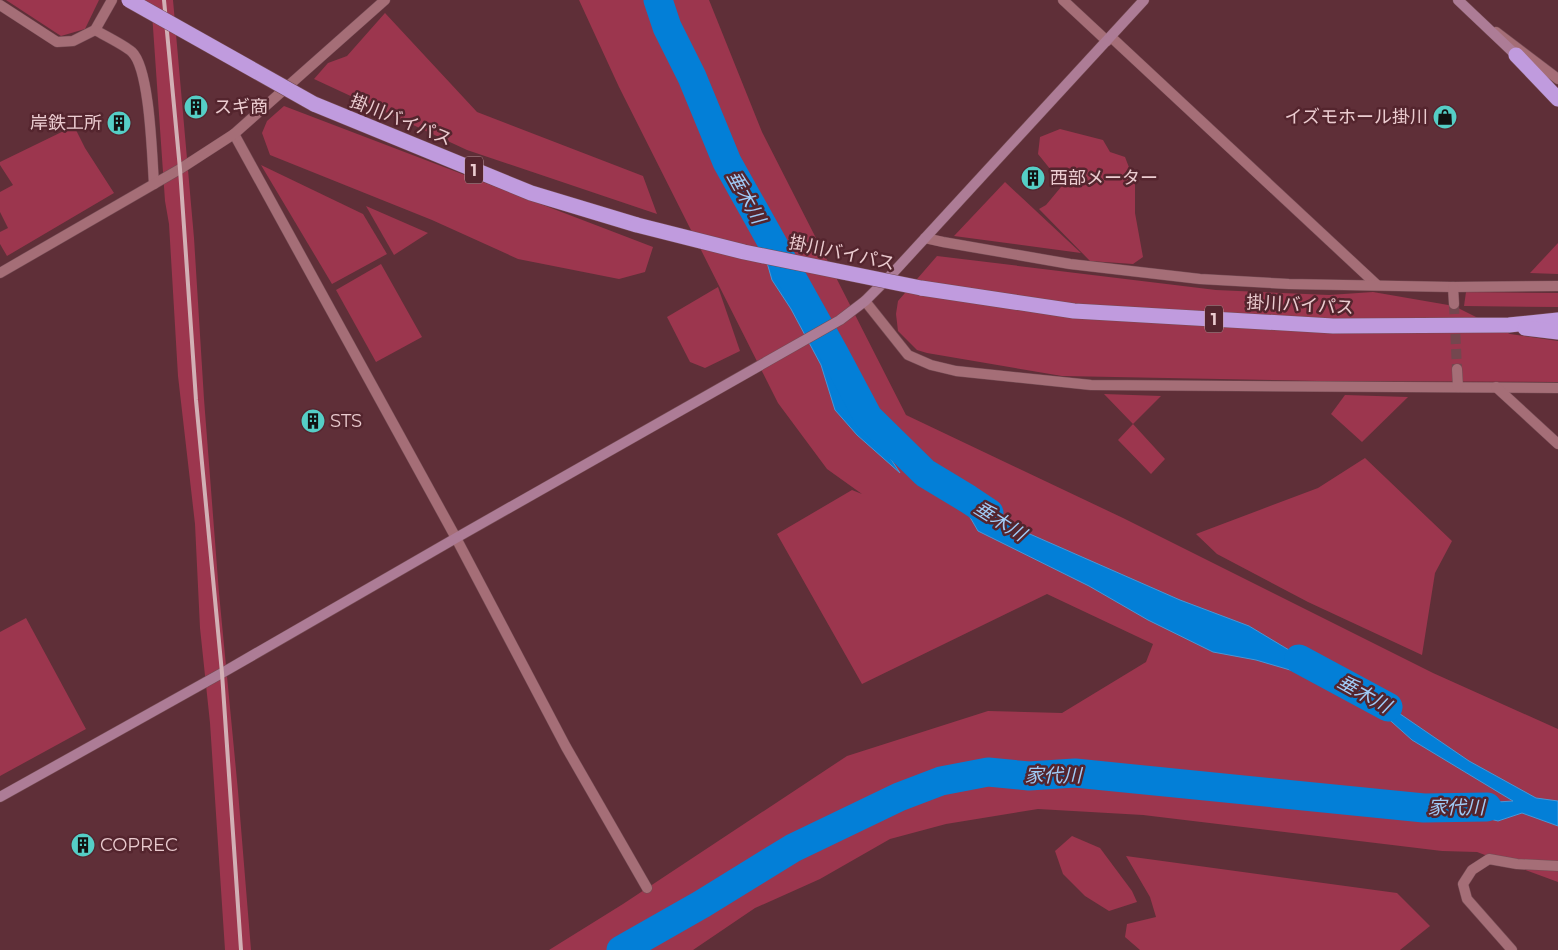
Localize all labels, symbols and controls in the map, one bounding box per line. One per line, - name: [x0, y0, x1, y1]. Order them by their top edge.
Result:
- street label: 掛川バイパス: [347, 90, 455, 150]
- building icon: スギ商: [183, 94, 209, 120]
- place label: スギ商: [214, 96, 268, 118]
- shop icon: イズモホール掛川: [1432, 104, 1458, 130]
- place label: イズモホール掛川: [1285, 106, 1428, 128]
- building icon: 岸鉄工所: [106, 110, 132, 136]
- place label: 岸鉄工所: [30, 112, 102, 134]
- road number: 1: [465, 156, 483, 184]
- building icon: 西部メーター: [1020, 165, 1046, 191]
- water label: 垂木川: [722, 166, 771, 229]
- place label: 西部メーター: [1050, 167, 1158, 189]
- street label: 掛川バイパス: [787, 231, 897, 275]
- street label: 掛川バイパス: [1246, 291, 1354, 319]
- road number: 1: [1205, 306, 1223, 332]
- building icon: STS: [300, 408, 326, 434]
- place label: STS: [330, 410, 362, 432]
- water label: 垂木川: [970, 496, 1032, 547]
- water label: 垂木川: [1333, 670, 1396, 719]
- water label: 家代川: [1024, 764, 1083, 787]
- water label: 家代川: [1427, 796, 1486, 819]
- building icon: COPREC: [70, 832, 96, 858]
- place label: COPREC: [100, 834, 178, 856]

